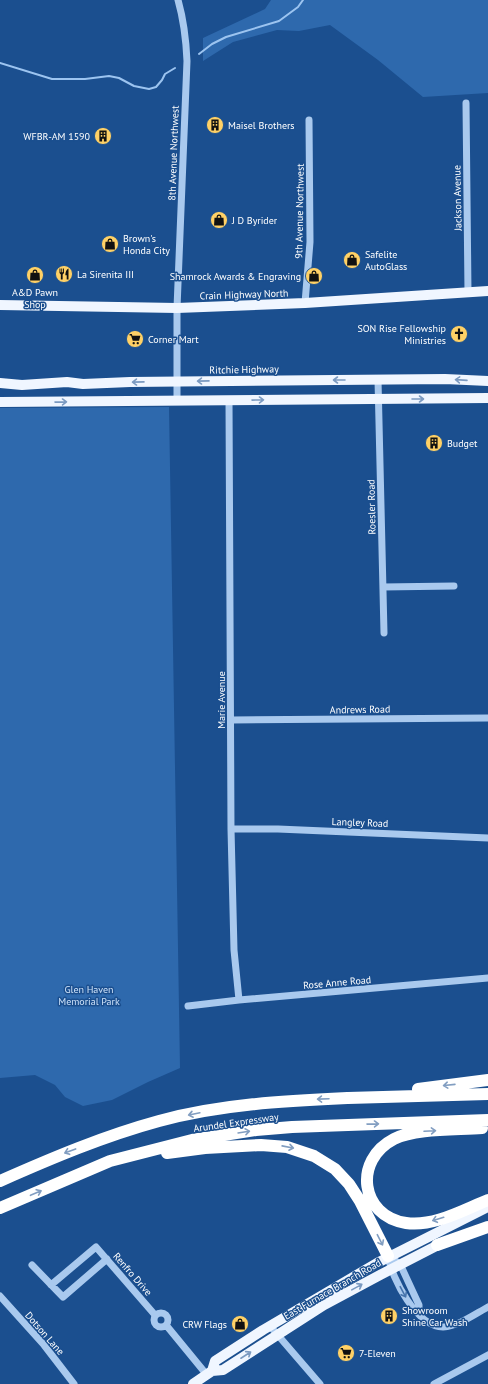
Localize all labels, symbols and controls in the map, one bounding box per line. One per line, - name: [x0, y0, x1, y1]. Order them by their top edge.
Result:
- street label: 8th Avenue Northwest: [165, 105, 182, 201]
- building icon: Maisel Brothers: [205, 115, 225, 135]
- place label: Maisel Brothers: [228, 119, 295, 132]
- building icon: WFBR-AM 1590: [93, 126, 113, 146]
- place label: WFBR-AM 1590: [23, 130, 91, 143]
- street label: 9th Avenue Northwest: [292, 163, 307, 259]
- street label: Jackson Avenue: [450, 165, 465, 232]
- shop icon: J D Byrider: [209, 210, 229, 230]
- place label: J D Byrider: [231, 214, 278, 227]
- place label: Brown's Honda City: [123, 232, 170, 257]
- shop icon: Brown's Honda City: [100, 234, 120, 254]
- place label: Safelite AutoGlass: [365, 248, 407, 273]
- shop icon: Safelite AutoGlass: [342, 250, 362, 270]
- restaurant icon: La Sirenita III: [54, 264, 74, 284]
- shop icon: A&D Pawn Shop: [25, 265, 45, 285]
- shop icon: Shamrock Awards & Engraving: [304, 266, 324, 286]
- place label: La Sirenita III: [77, 268, 134, 281]
- place label: Shamrock Awards & Engraving: [170, 270, 301, 283]
- place label: A&D Pawn Shop: [12, 286, 58, 311]
- street label: Crain Highway North: [199, 286, 289, 303]
- place label: SON Rise Fellowship Ministries: [357, 322, 446, 347]
- church icon: SON Rise Fellowship Ministries: [449, 324, 469, 344]
- supermarket icon: Corner Mart: [125, 329, 145, 349]
- place label: Corner Mart: [148, 333, 199, 346]
- street label: Ritchie Highway: [209, 362, 279, 377]
- one-way arrow: [333, 376, 346, 384]
- one-way arrow: [455, 376, 468, 383]
- one-way arrow: [197, 377, 210, 385]
- one-way arrow: [132, 378, 145, 386]
- one-way arrow: [411, 395, 424, 403]
- one-way arrow: [251, 396, 264, 404]
- one-way arrow: [54, 398, 67, 406]
- building icon: Budget: [424, 433, 444, 453]
- place label: Budget: [447, 437, 478, 450]
- street label: Roesler Road: [365, 479, 378, 535]
- street label: Marie Avenue: [215, 671, 228, 729]
- street label: Andrews Road: [330, 702, 390, 717]
- street label: Langley Road: [331, 815, 389, 830]
- street label: Rose Anne Road: [303, 973, 372, 992]
- park label: Glen Haven Memorial Park: [58, 983, 120, 1008]
- one-way arrow: [443, 1082, 456, 1089]
- one-way arrow: [317, 1095, 330, 1103]
- one-way arrow: [188, 1110, 201, 1118]
- street label: Arundel Expressway: [193, 1110, 280, 1135]
- one-way arrow: [366, 1120, 379, 1128]
- one-way arrow: [237, 1128, 250, 1136]
- one-way arrow: [423, 1128, 436, 1135]
- one-way arrow: [281, 1144, 294, 1152]
- one-way arrow: [64, 1148, 76, 1156]
- one-way arrow: [29, 1188, 41, 1196]
- one-way arrow: [432, 1216, 445, 1223]
- one-way arrow: [377, 1234, 384, 1246]
- street label: Renfro Drive: [110, 1250, 155, 1299]
- street label: East Furnace Branch Road: [281, 1256, 383, 1323]
- one-way arrow: [351, 1283, 363, 1291]
- one-way arrow: [400, 1286, 407, 1298]
- place label: Showroom Shine Car Wash: [402, 1304, 468, 1329]
- building icon: Showroom Shine Car Wash: [379, 1306, 399, 1326]
- street label: Dotson Lane: [22, 1309, 67, 1358]
- shop icon: CRW Flags: [230, 1314, 250, 1334]
- place label: CRW Flags: [182, 1318, 227, 1331]
- supermarket icon: 7-Eleven: [336, 1343, 356, 1363]
- place label: 7-Eleven: [359, 1347, 396, 1360]
- one-way arrow: [240, 1351, 251, 1359]

